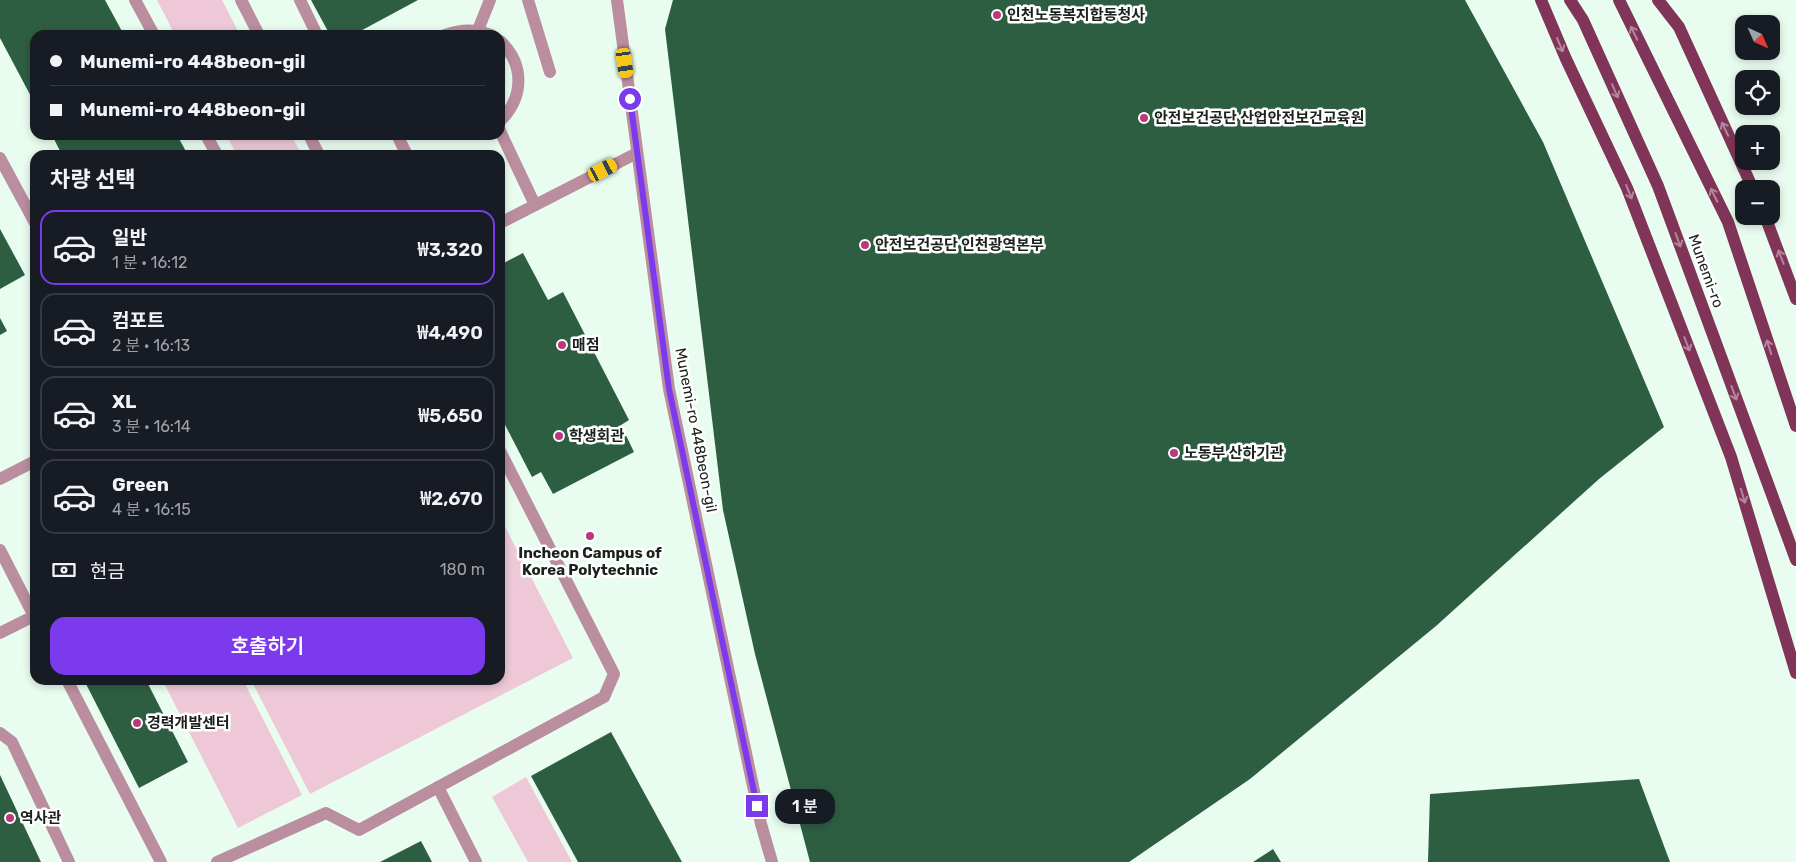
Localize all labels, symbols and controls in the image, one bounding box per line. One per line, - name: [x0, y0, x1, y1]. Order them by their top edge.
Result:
- place label: 인천노동복지합동청사: [1007, 6, 1145, 24]
- marker: 인천노동복지합동청사: [991, 9, 1003, 21]
- north arrow: [1735, 15, 1780, 60]
- map controls: [1735, 15, 1780, 225]
- one-way arrow: [1629, 26, 1638, 41]
- one-way arrow: [1556, 37, 1565, 52]
- car: [615, 47, 634, 79]
- text: Munemi-ro 448beon-gil: [80, 50, 305, 73]
- button: locate: [1735, 70, 1780, 115]
- one-way arrow: [1610, 83, 1620, 98]
- route start: [619, 88, 641, 110]
- text: Munemi-ro 448beon-gil: [80, 98, 305, 121]
- place label: 안전보건공단 산업안전보건교육원: [1154, 109, 1364, 127]
- marker: 안전보건공단 산업안전보건교육원: [1138, 112, 1150, 124]
- one-way arrow: [1720, 121, 1730, 136]
- button: +: [1735, 125, 1780, 170]
- car: [586, 157, 619, 183]
- text: 차량 선택: [50, 166, 136, 193]
- button: −: [1735, 180, 1780, 225]
- one-way arrow: [1624, 184, 1634, 199]
- one-way arrow: [1709, 187, 1719, 202]
- icon: car: [52, 225, 97, 270]
- text: 일반: [112, 226, 147, 249]
- one-way arrow: [1674, 232, 1683, 248]
- street label: Munemi-ro: [1684, 232, 1728, 310]
- place label: 안전보건공단 인천광역본부: [875, 236, 1044, 254]
- text: ₩3,320: [418, 238, 483, 261]
- marker: 안전보건공단 인천광역본부: [859, 239, 871, 251]
- one-way arrow: [1776, 250, 1785, 266]
- text: 1 분 · 16:12: [112, 253, 187, 272]
- icon: car: [52, 308, 97, 353]
- text: 컴포트: [112, 309, 164, 332]
- text: ₩4,490: [417, 321, 483, 344]
- text: 2 분 · 16:13: [112, 336, 190, 355]
- place label: 매점: [572, 336, 600, 354]
- one-way arrow: [1683, 336, 1692, 351]
- marker: 매점: [556, 339, 568, 351]
- one-way arrow: [1764, 339, 1774, 355]
- street label: Munemi-ro 448beon-gil: [671, 346, 721, 514]
- one-way arrow: [1730, 385, 1739, 400]
- text: XL: [112, 390, 136, 413]
- icon: car: [52, 391, 97, 436]
- text: ₩5,650: [418, 404, 483, 427]
- text: 3 분 · 16:14: [112, 417, 191, 436]
- place label: 학생회관: [569, 427, 624, 445]
- marker: 학생회관: [553, 430, 565, 442]
- place label: 노동부 산하기관: [1184, 444, 1284, 462]
- marker: 노동부 산하기관: [1168, 447, 1180, 459]
- text: Green: [112, 473, 169, 496]
- icon: car: [52, 474, 97, 519]
- text: ₩2,670: [420, 487, 483, 510]
- one-way arrow: [1738, 488, 1748, 504]
- text: 4 분 · 16:15: [112, 500, 191, 519]
- marker: Incheon Campus of Korea Polytechnic: [584, 530, 596, 542]
- place label: Incheon Campus of Korea Polytechnic: [518, 544, 662, 579]
- icon: cash: [50, 556, 78, 584]
- text: 현금: [90, 560, 125, 583]
- text: 180 m: [440, 560, 485, 579]
- button: 호출하기: [50, 617, 485, 675]
- place label: 경력개발센터: [147, 714, 230, 732]
- marker: 경력개발센터: [131, 717, 143, 729]
- callout: 1 분: [774, 788, 834, 824]
- route end: [746, 795, 768, 817]
- text: 1 분: [792, 797, 818, 816]
- place label: 역사관: [20, 809, 62, 827]
- marker: 역사관: [4, 812, 16, 824]

